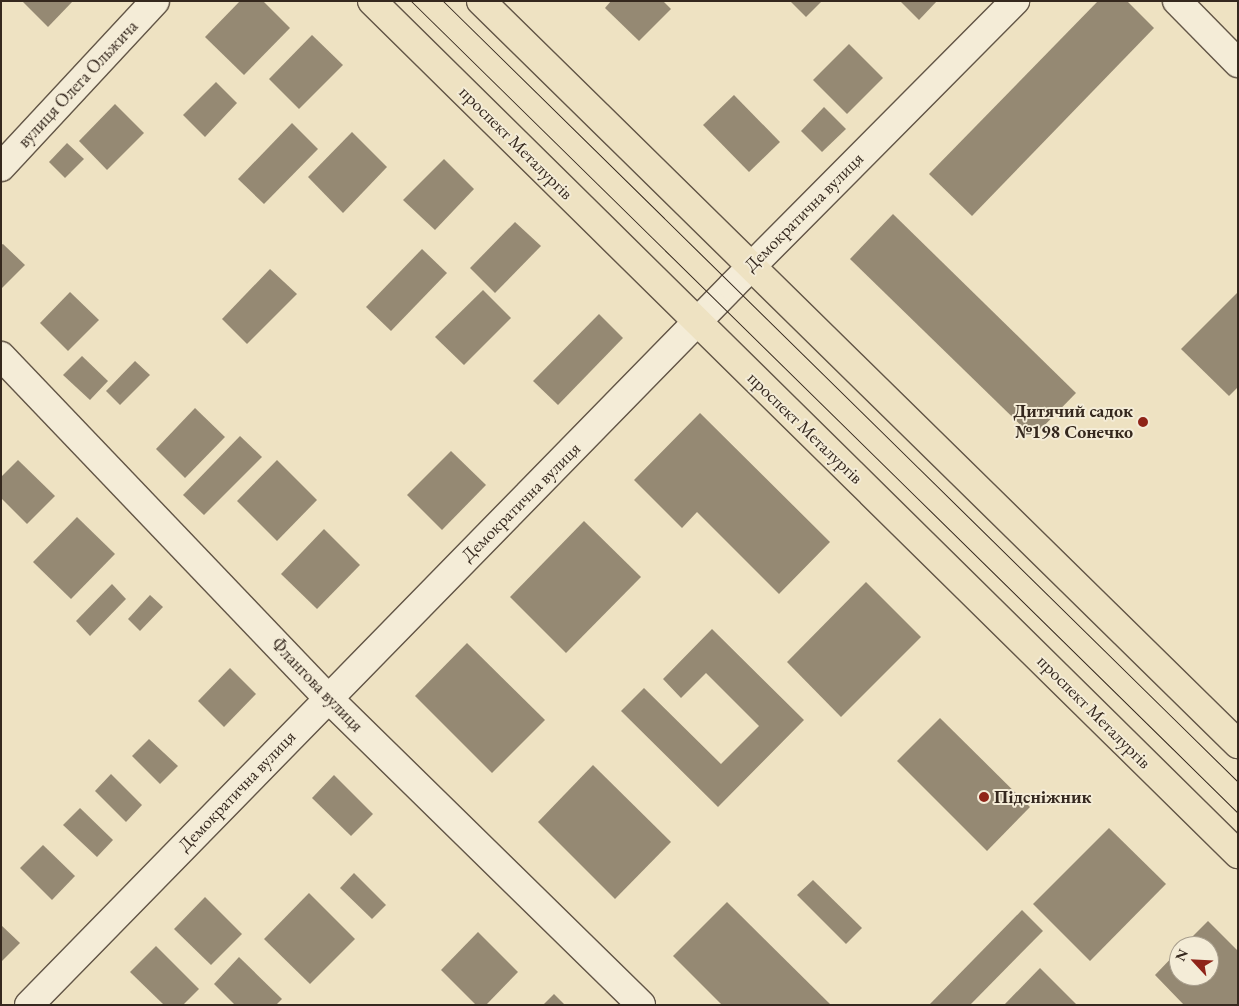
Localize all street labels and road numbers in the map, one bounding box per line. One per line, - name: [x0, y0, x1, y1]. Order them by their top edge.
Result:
- street label: вулиця Олега Ольжича: [13, 16, 143, 152]
- street label: проспект Металургів: [455, 82, 577, 204]
- street label: Демократична вулиця: [740, 148, 868, 276]
- street label: проспект Металургів: [743, 368, 867, 488]
- street label: Демократична вулиця: [457, 438, 585, 566]
- street label: Флангова вулиця: [267, 633, 367, 737]
- street label: проспект Металургів: [1033, 651, 1155, 773]
- street label: Демократична вулиця: [174, 726, 300, 856]

